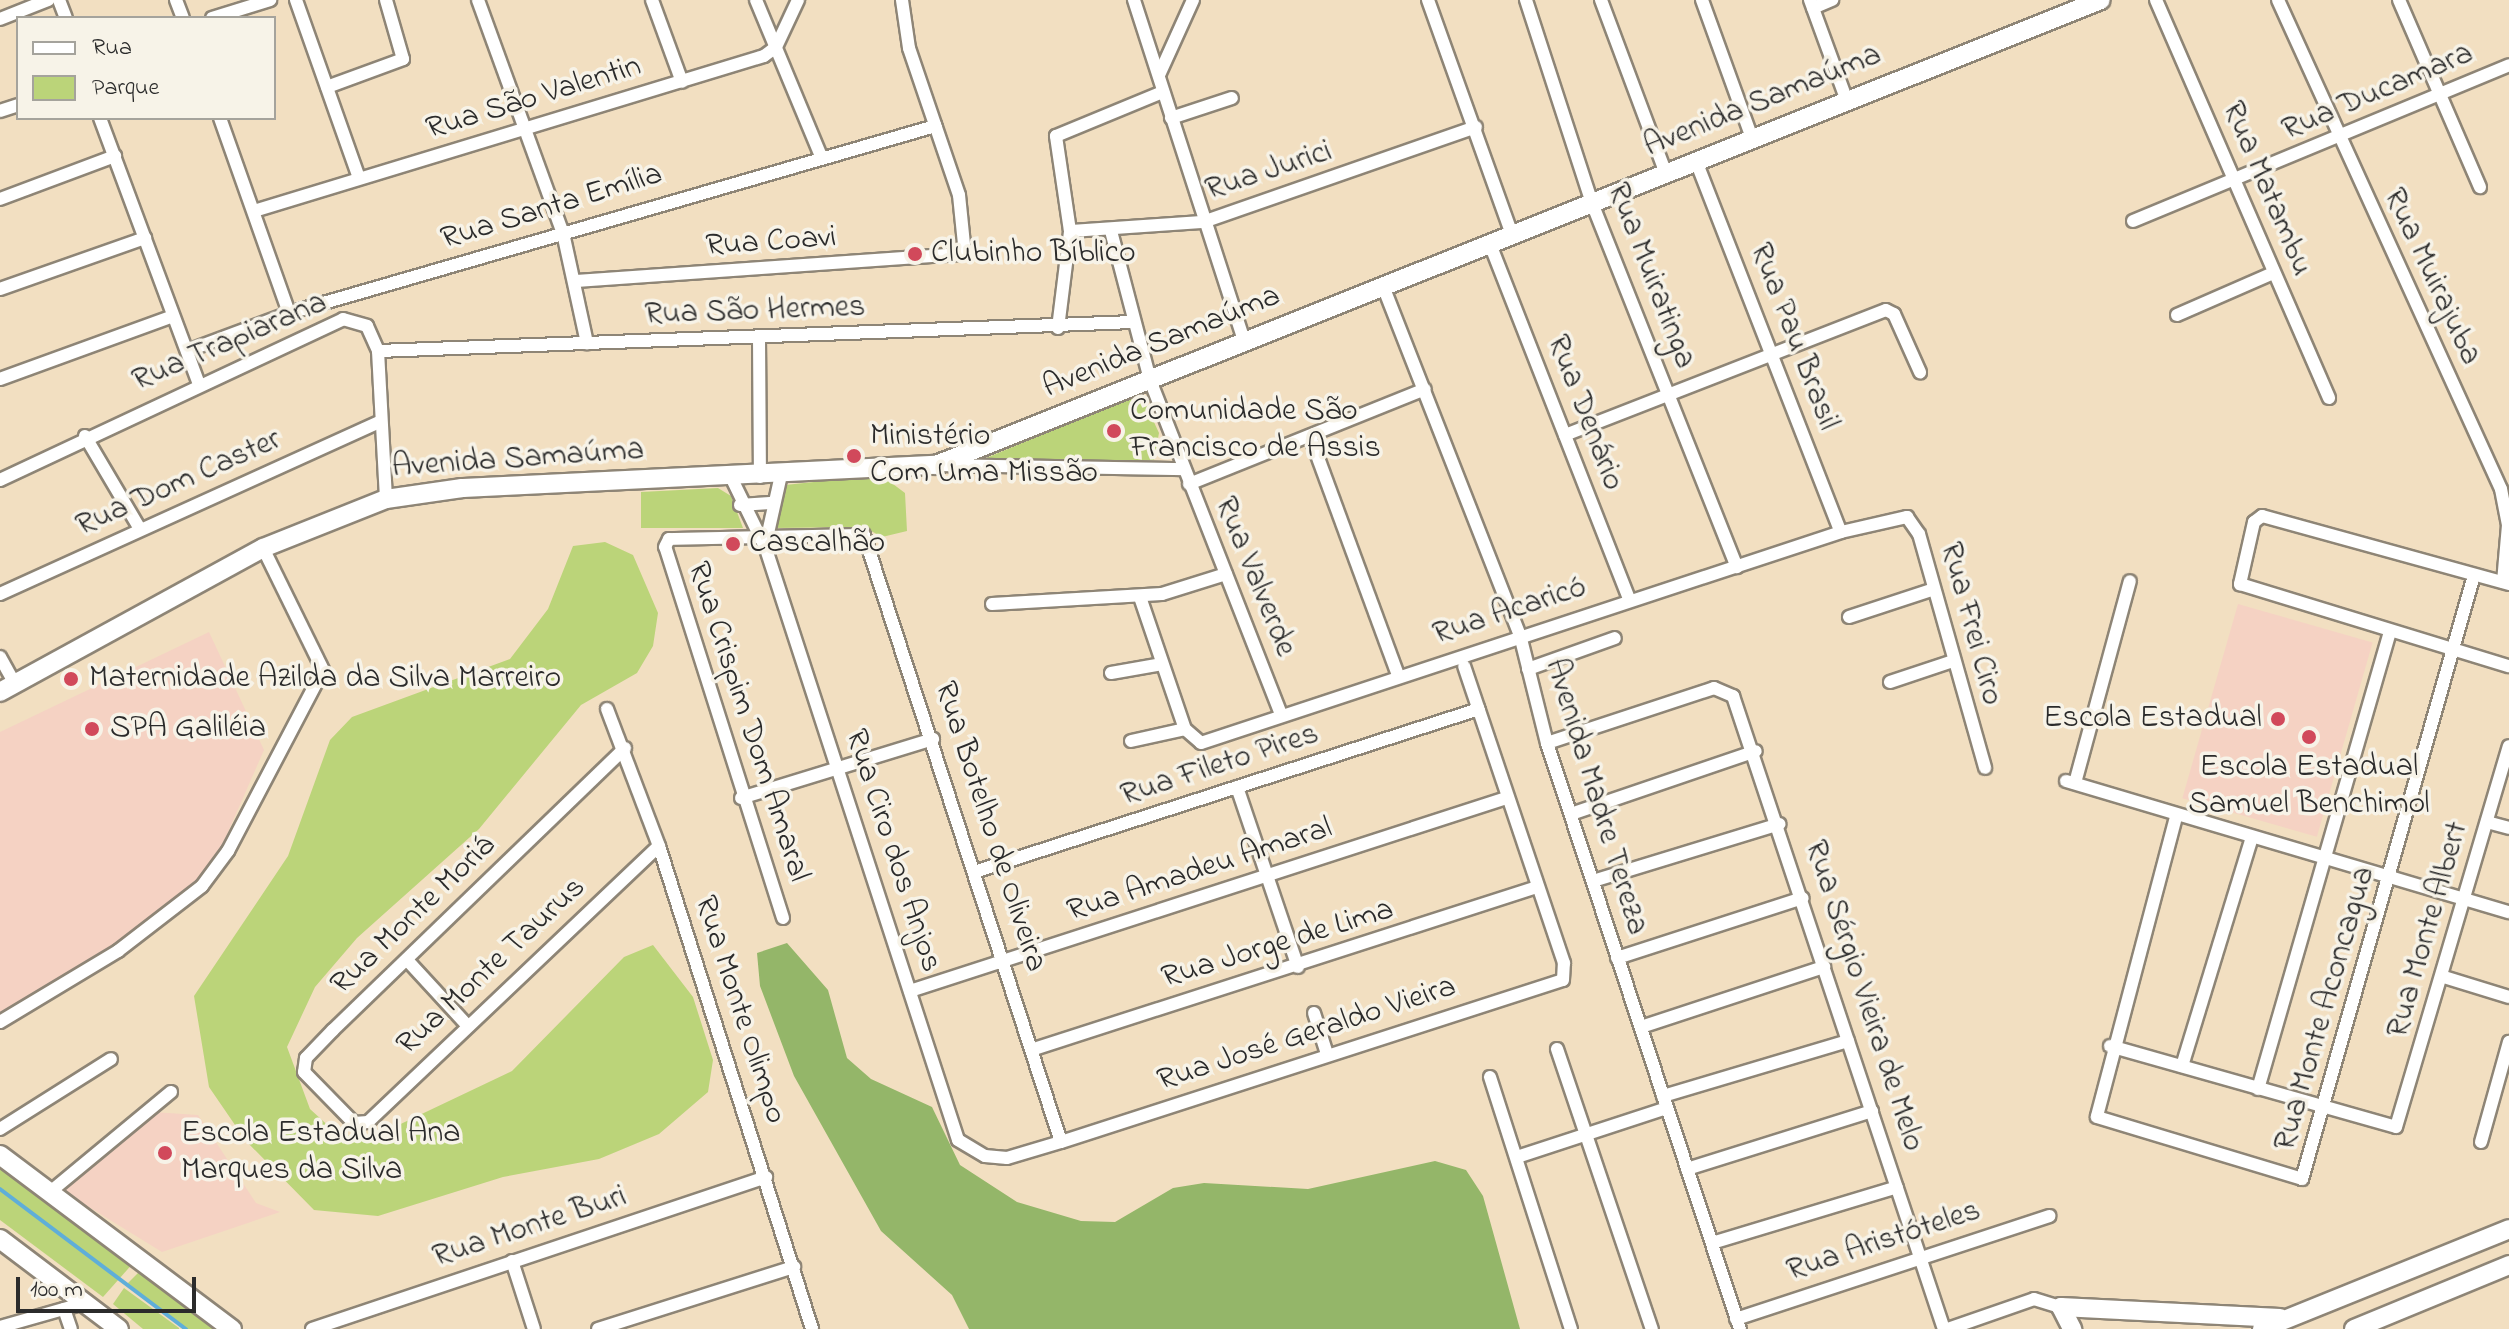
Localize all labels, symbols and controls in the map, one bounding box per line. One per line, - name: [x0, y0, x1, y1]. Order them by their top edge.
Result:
- legend: [16, 16, 276, 120]
- text: Rua: [92, 31, 132, 66]
- street label: Rua Ducamara: [2277, 36, 2479, 150]
- street label: Avenida Samaúma: [1639, 37, 1887, 167]
- street label: Rua São Valentin: [422, 48, 646, 150]
- text: Parque: [92, 71, 159, 106]
- street label: Rua Matambu: [2212, 96, 2320, 282]
- street label: Rua Jurici: [1201, 134, 1337, 210]
- street label: Rua Santa Emília: [437, 156, 667, 260]
- street label: Rua Muiratinga: [1597, 178, 1703, 374]
- street label: Rua Muirajuba: [2373, 183, 2489, 371]
- street label: Rua Coavi: [704, 219, 838, 267]
- place label: Clubinho Bíblico: [931, 235, 1136, 273]
- street label: Rua Pau Brasil: [1740, 238, 1846, 436]
- marker: Clubinho Bíblico: [906, 245, 924, 263]
- street label: Avenida Samaúma: [1038, 278, 1286, 408]
- street label: Rua Trapiarana: [127, 285, 333, 401]
- street label: Rua São Hermes: [644, 289, 866, 335]
- street label: Rua Denário: [1537, 330, 1631, 496]
- place label: Comunidade São Francisco de Assis: [1130, 394, 1381, 469]
- place label: Ministério Com Uma Missão: [870, 419, 1098, 494]
- street label: Rua Dom Caster: [71, 422, 287, 546]
- marker: Comunidade São Francisco de Assis: [1105, 422, 1123, 440]
- street label: Avenida Samaúma: [391, 432, 645, 488]
- marker: Ministério Com Uma Missão: [845, 447, 863, 465]
- street label: Rua Valverde: [1205, 492, 1303, 662]
- place label: Cascalhão: [749, 525, 885, 563]
- marker: Cascalhão: [724, 535, 742, 553]
- street label: Rua Frei Ciro: [1930, 538, 2010, 710]
- street label: Rua Crispim Dom Amaral: [677, 557, 817, 887]
- street label: Rua Acaricó: [1428, 569, 1592, 655]
- street label: Avenida Madre Tereza: [1535, 654, 1655, 940]
- place label: Maternidade Azilda da Silva Marreiro: [89, 660, 561, 698]
- marker: Maternidade Azilda da Silva Marreiro: [60, 668, 82, 690]
- street label: Rua Botelho de Oliveira: [924, 677, 1054, 977]
- place label: Escola Estadual: [2043, 700, 2262, 738]
- place label: SPA Galiléia: [110, 710, 266, 748]
- marker: Escola Estadual: [2269, 710, 2287, 728]
- street label: Rua Fileto Pires: [1116, 716, 1324, 816]
- marker: SPA Galiléia: [81, 718, 103, 740]
- street label: Rua Ciro dos Anjos: [835, 725, 949, 977]
- marker: Escola Estadual Samuel Benchimol: [2300, 728, 2318, 746]
- place label: Escola Estadual Samuel Benchimol: [2188, 750, 2430, 825]
- street label: Rua Amadeu Amaral: [1063, 810, 1337, 932]
- street label: Rua Monte Albert: [2380, 817, 2478, 1043]
- street label: Rua Monte Moriá: [324, 828, 504, 1004]
- street label: Rua Sérgio Vieira de Melo: [1795, 836, 1931, 1156]
- street label: Rua Monte Aconcagua: [2267, 862, 2385, 1156]
- street label: Rua Monte Taurus: [390, 870, 594, 1064]
- street label: Rua Monte Olimpo: [684, 891, 794, 1129]
- street label: Rua Jorge de Lima: [1158, 892, 1398, 998]
- street label: Rua José Geraldo Vieira: [1153, 969, 1461, 1101]
- place label: Escola Estadual Ana Marques da Silva: [181, 1116, 461, 1191]
- marker: Escola Estadual Ana Marques da Silva: [156, 1144, 174, 1162]
- street label: Rua Monte Buri: [428, 1179, 632, 1277]
- street label: Rua Aristóteles: [1782, 1193, 1986, 1291]
- scale bar: [20, 1261, 200, 1311]
- text: 100 m: [30, 1273, 83, 1308]

